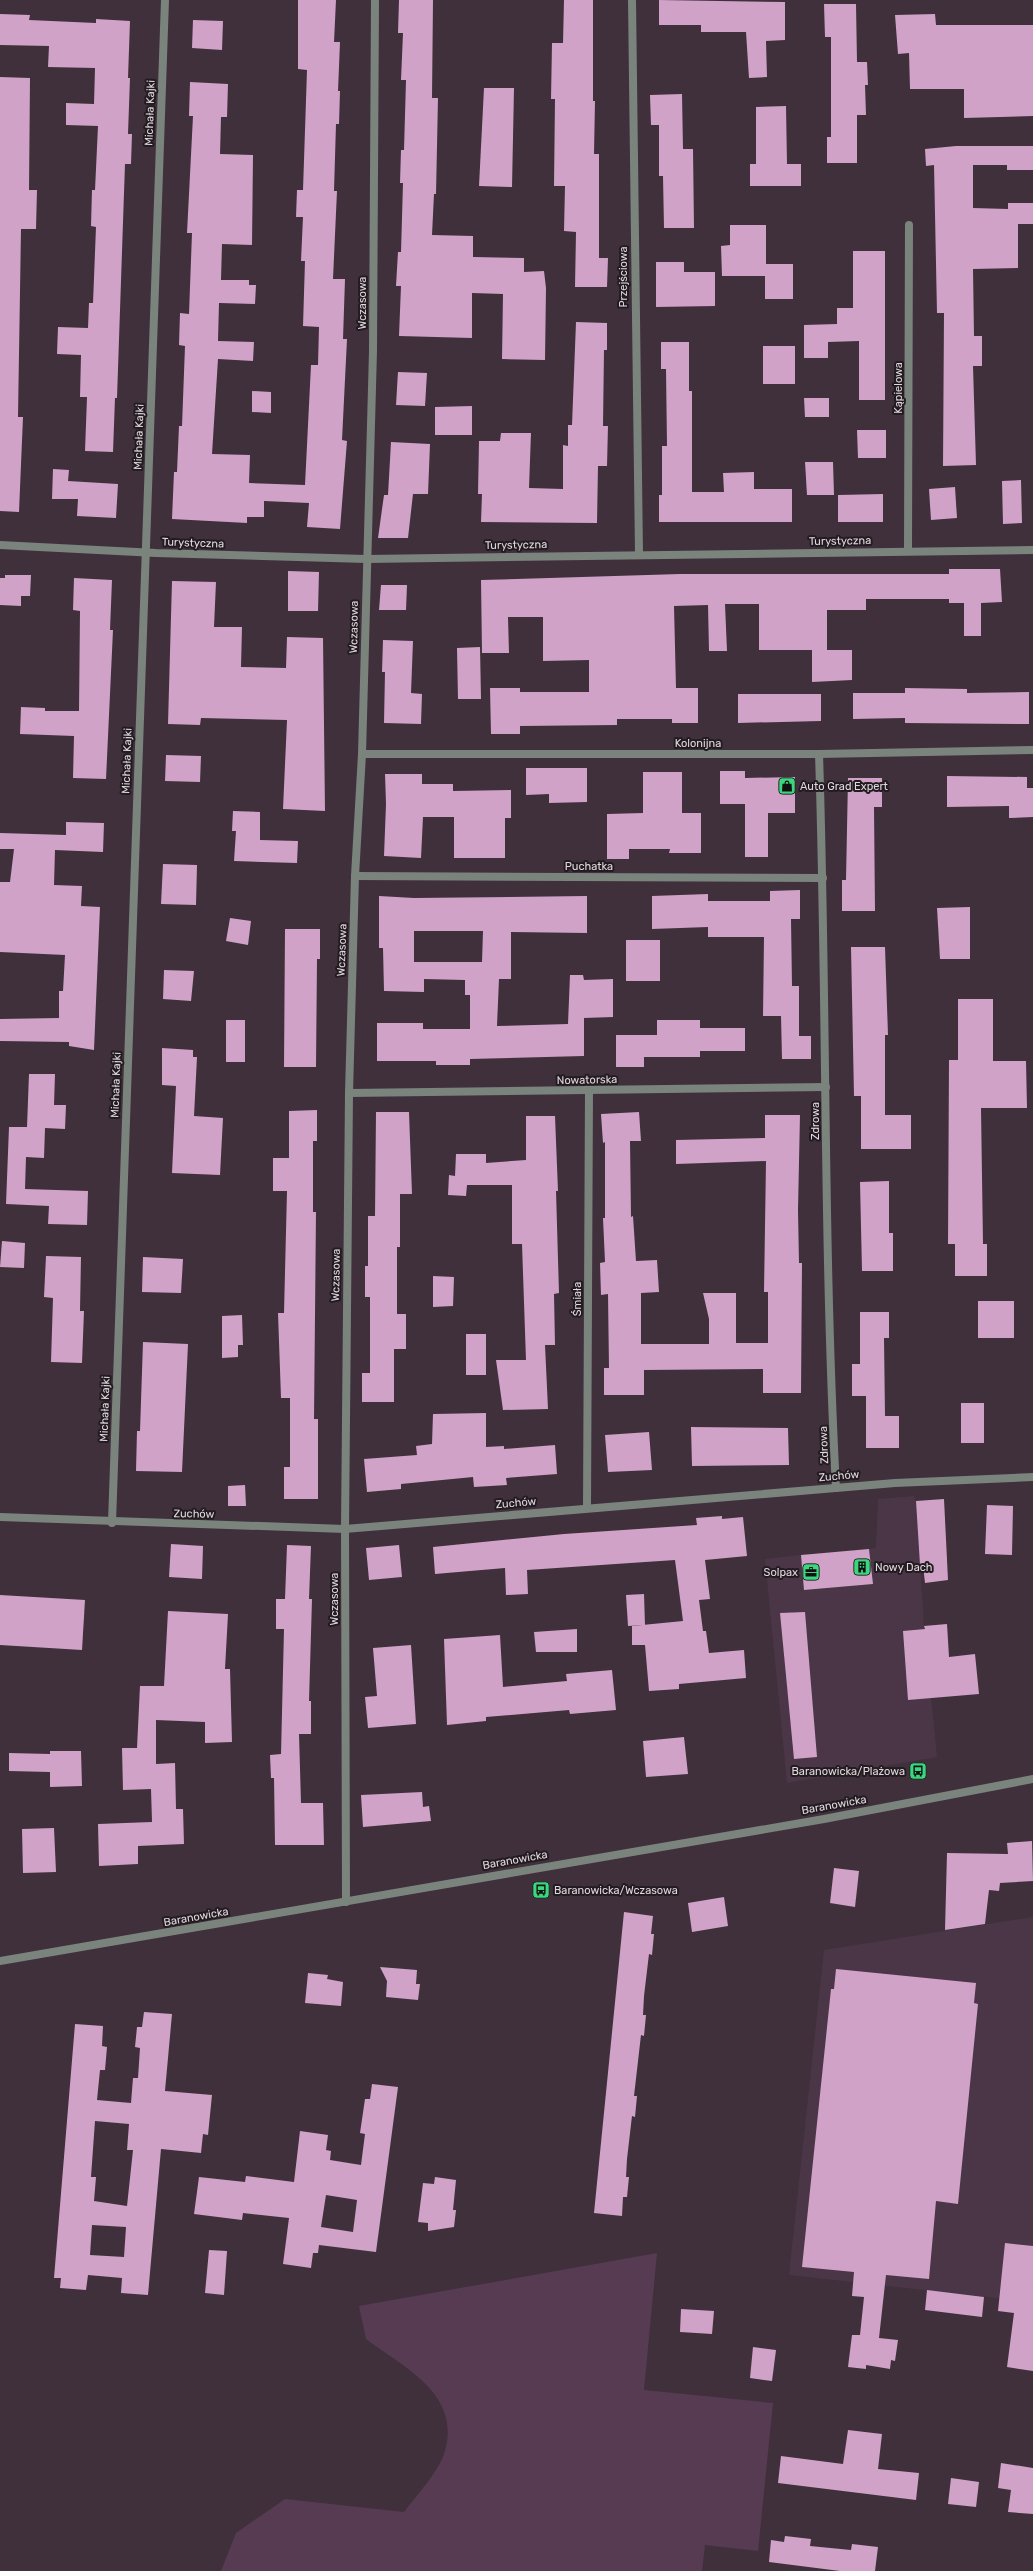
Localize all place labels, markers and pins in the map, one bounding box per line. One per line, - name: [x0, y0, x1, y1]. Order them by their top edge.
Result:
- shop icon: Auto Grad Expert: [777, 776, 797, 796]
- place label: Auto Grad Expert: [800, 780, 889, 793]
- building icon: Nowy Dach: [852, 1557, 872, 1577]
- place label: Nowy Dach: [875, 1561, 933, 1574]
- office icon: Solpax: [801, 1562, 821, 1582]
- place label: Solpax: [764, 1566, 798, 1579]
- bus stop icon: Baranowicka/Plażowa: [908, 1761, 928, 1781]
- place label: Baranowicka/Plażowa: [792, 1765, 905, 1778]
- bus stop icon: Baranowicka/Wczasowa: [531, 1880, 551, 1900]
- place label: Baranowicka/Wczasowa: [554, 1884, 678, 1897]

